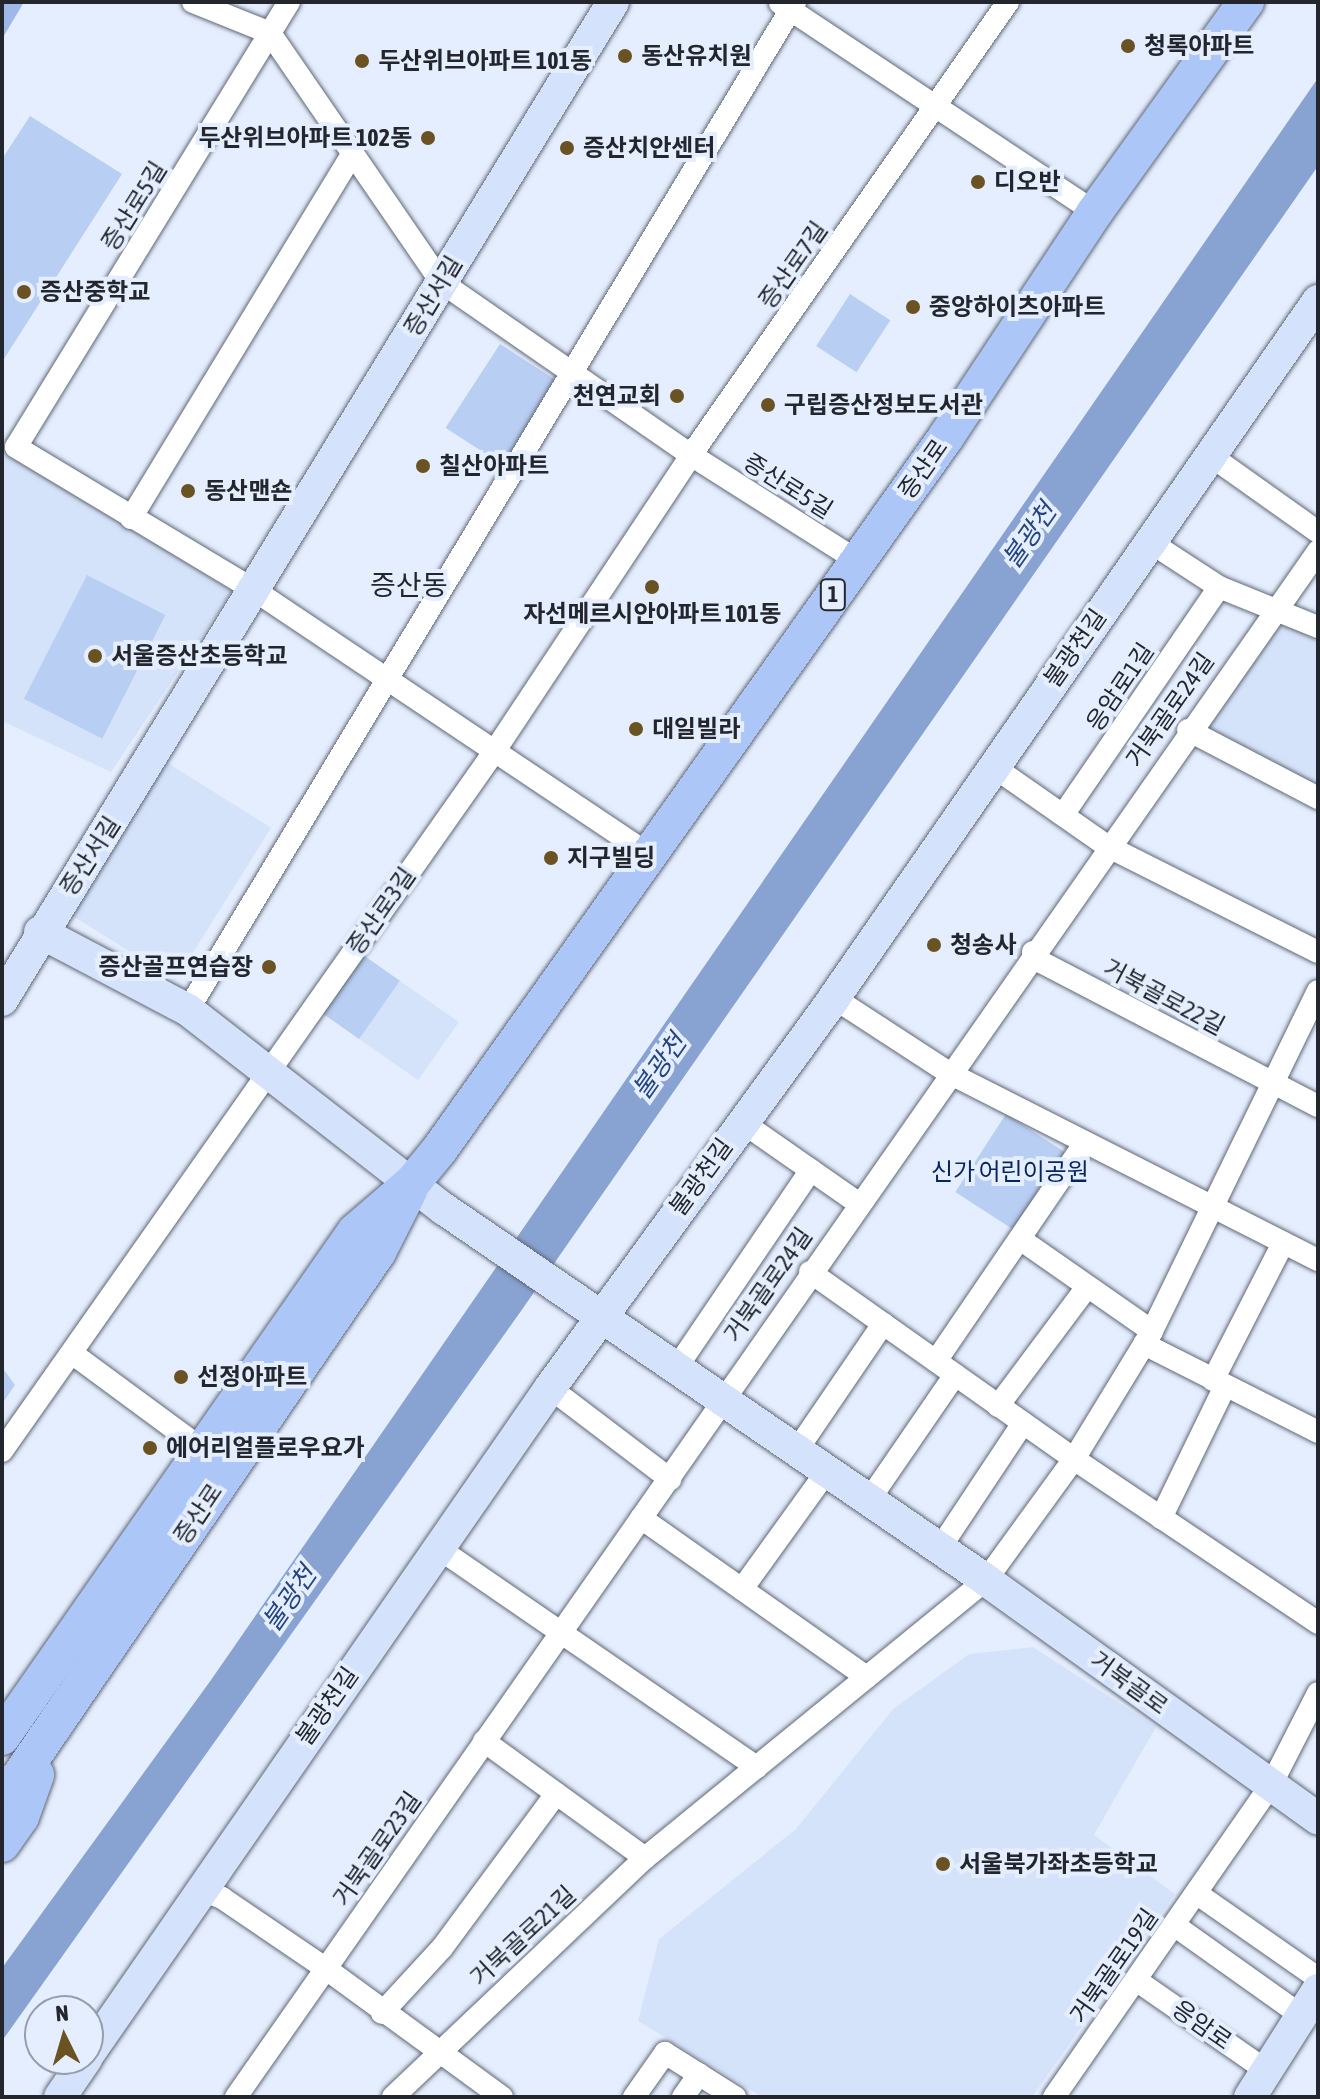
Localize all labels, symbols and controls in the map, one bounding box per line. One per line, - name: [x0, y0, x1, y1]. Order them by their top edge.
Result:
- place label: 청록아파트: [1144, 32, 1254, 60]
- marker: 청록아파트: [1119, 37, 1137, 55]
- place label: 동산유치원: [641, 42, 751, 70]
- place label: 두산위브아파트 101동: [378, 47, 592, 75]
- marker: 동산유치원: [616, 47, 634, 65]
- marker: 두산위브아파트 101동: [353, 52, 371, 70]
- place label: 두산위브아파트 102동: [198, 124, 412, 152]
- marker: 두산위브아파트 102동: [419, 129, 437, 147]
- place label: 증산치안센터: [583, 134, 715, 162]
- marker: 증산치안센터: [558, 139, 576, 157]
- street label: 증산로5길: [95, 156, 173, 256]
- place label: 디오반: [994, 168, 1060, 196]
- marker: 디오반: [969, 173, 987, 191]
- street label: 증산로7길: [753, 216, 833, 314]
- street label: 증산서길: [398, 251, 468, 341]
- place label: 증산중학교: [40, 278, 150, 306]
- marker: 증산중학교: [15, 283, 33, 301]
- place label: 중앙하이츠아파트: [929, 293, 1106, 321]
- marker: 중앙하이츠아파트: [904, 298, 922, 316]
- place label: 천연교회: [573, 382, 661, 410]
- marker: 천연교회: [668, 387, 686, 405]
- place label: 구립증산정보도서관: [784, 391, 983, 419]
- marker: 구립증산정보도서관: [759, 396, 777, 414]
- street label: 증산로: [892, 434, 954, 504]
- street label: 증산로5길: [738, 447, 838, 525]
- place label: 칠산아파트: [439, 452, 549, 480]
- marker: 칠산아파트: [414, 457, 432, 475]
- place label: 동산맨숀: [204, 477, 292, 505]
- marker: 동산맨숀: [179, 482, 197, 500]
- water label: 불광천: [997, 498, 1063, 574]
- district label: 증산동: [370, 568, 448, 602]
- road number: 1: [819, 577, 847, 613]
- marker: 자선메르시안아파트 101동: [643, 578, 661, 596]
- place label: 자선메르시안아파트 101동: [523, 600, 781, 628]
- street label: 불광천길: [1038, 604, 1112, 692]
- street label: 응암로1길: [1080, 638, 1160, 736]
- place label: 서울증산초등학교: [111, 642, 288, 670]
- marker: 서울증산초등학교: [86, 647, 104, 665]
- street label: 거북골로24길: [1120, 647, 1220, 773]
- place label: 대일빌라: [652, 715, 740, 743]
- marker: 대일빌라: [627, 720, 645, 738]
- street label: 증산서길: [54, 811, 126, 901]
- place label: 지구빌딩: [567, 844, 655, 872]
- marker: 지구빌딩: [542, 849, 560, 867]
- street label: 증산로3길: [341, 862, 421, 960]
- place label: 청송사: [950, 931, 1016, 959]
- marker: 청송사: [925, 936, 943, 954]
- place label: 증산골프연습장: [98, 953, 253, 981]
- street label: 거북골로22길: [1099, 953, 1229, 1041]
- marker: 증산골프연습장: [260, 958, 278, 976]
- water label: 불광천: [627, 1029, 693, 1105]
- street label: 불광천길: [663, 1133, 739, 1221]
- park label: 신가 어린이공원: [931, 1158, 1089, 1186]
- street label: 거북골로24길: [718, 1222, 818, 1348]
- place label: 선정아파트: [197, 1363, 307, 1391]
- marker: 선정아파트: [172, 1368, 190, 1386]
- place label: 에어리얼플로우요가: [166, 1434, 365, 1462]
- marker: 에어리얼플로우요가: [141, 1439, 159, 1457]
- street label: 증산로: [168, 1478, 228, 1550]
- water label: 불광천: [257, 1561, 323, 1637]
- street label: 거북골로: [1085, 1645, 1173, 1721]
- street label: 불광천길: [290, 1662, 364, 1750]
- street label: 거북골로23길: [327, 1786, 427, 1912]
- place label: 서울북가좌초등학교: [959, 1850, 1158, 1878]
- marker: 서울북가좌초등학교: [934, 1855, 952, 1873]
- street label: 거북골로21길: [465, 1880, 581, 1992]
- street label: 거북골로19길: [1064, 1903, 1164, 2029]
- street label: 응암로: [1167, 1994, 1237, 2056]
- north arrow: [24, 1995, 104, 2075]
- text: N: [54, 2000, 70, 2027]

